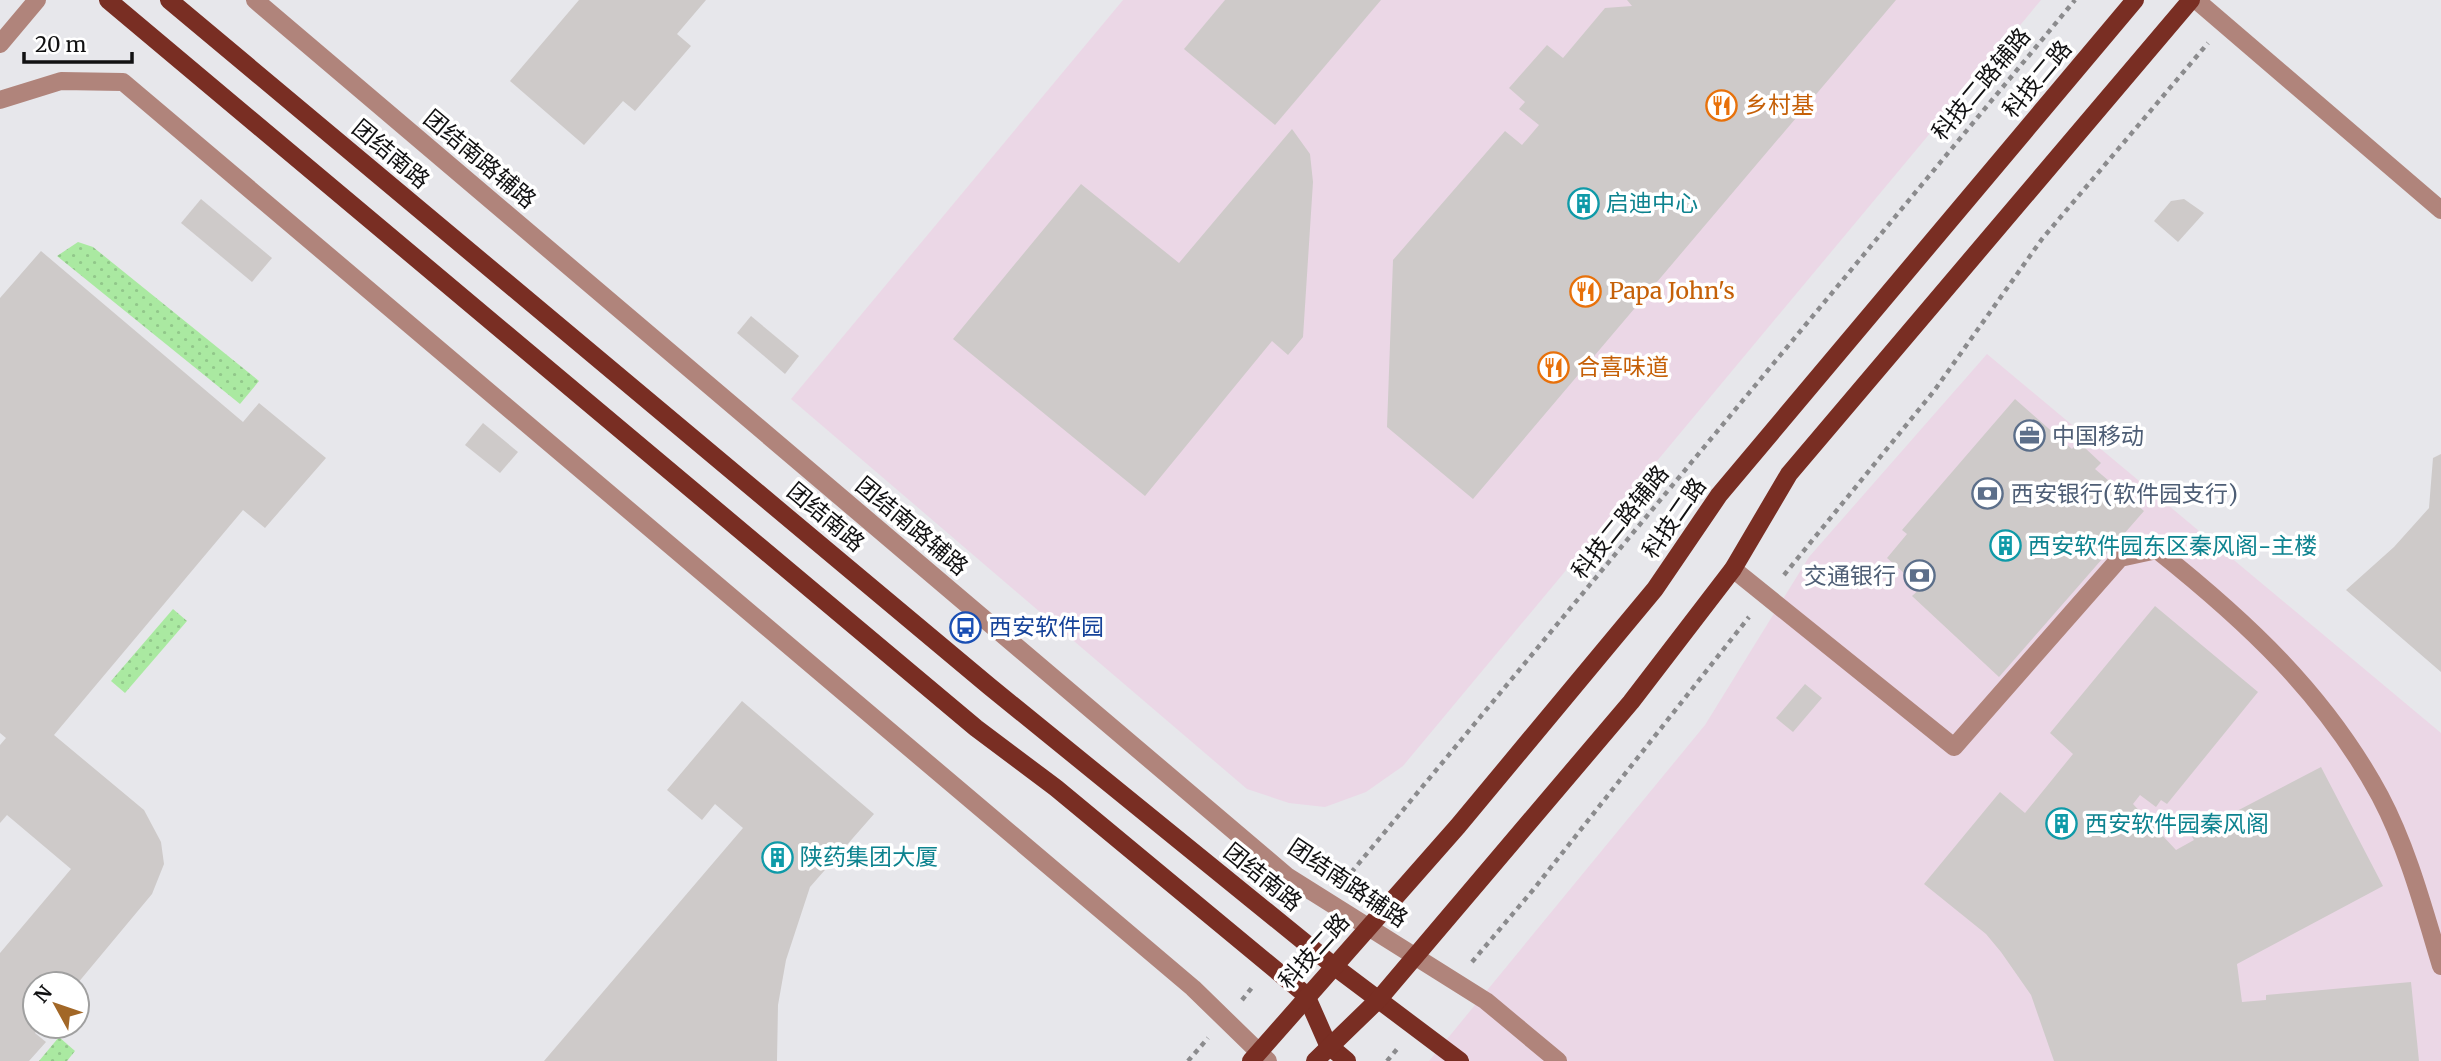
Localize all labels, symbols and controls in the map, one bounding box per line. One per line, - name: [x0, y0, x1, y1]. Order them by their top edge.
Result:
- scale bar: [24, 21, 133, 65]
- street label: 科技二路辅路: [1925, 22, 2036, 146]
- text: 20 m: [35, 31, 87, 58]
- street label: 科技二路: [1996, 34, 2077, 123]
- restaurant icon: 乡村基: [1705, 88, 1739, 122]
- place label: 乡村基: [1745, 90, 1814, 119]
- street label: 团结南路辅路: [418, 103, 542, 214]
- street label: 团结南路: [347, 113, 436, 194]
- building icon: 启迪中心: [1566, 186, 1600, 220]
- place label: 启迪中心: [1606, 188, 1698, 217]
- restaurant icon: Papa John's: [1569, 274, 1603, 308]
- place label: Papa John's: [1609, 276, 1735, 305]
- restaurant icon: 合喜味道: [1537, 350, 1571, 384]
- place label: 合喜味道: [1577, 352, 1669, 381]
- office icon: 中国移动: [2012, 419, 2046, 453]
- place label: 中国移动: [2052, 421, 2144, 450]
- street label: 科技二路辅路: [1565, 459, 1674, 584]
- street label: 团结南路辅路: [850, 470, 974, 581]
- street label: 科技二路: [1635, 472, 1712, 564]
- street label: 团结南路: [782, 476, 871, 557]
- bank icon: 西安银行(软件园支行): [1971, 477, 2005, 511]
- place label: 西安银行(软件园支行): [2011, 479, 2238, 508]
- building icon: 西安软件园东区秦风阁-主楼: [1988, 529, 2022, 563]
- place label: 西安软件园东区秦风阁-主楼: [2028, 531, 2317, 560]
- bank icon: 交通银行: [1902, 559, 1936, 593]
- place label: 交通银行: [1804, 561, 1896, 590]
- bus stop icon: 西安软件园: [949, 610, 983, 644]
- place label: 西安软件园: [989, 612, 1104, 641]
- building icon: 西安软件园秦风阁: [2045, 807, 2079, 841]
- place label: 西安软件园秦风阁: [2085, 809, 2269, 838]
- street label: 团结南路辅路: [1283, 832, 1414, 933]
- street label: 团结南路: [1218, 836, 1308, 917]
- building icon: 陕药集团大厦: [760, 840, 794, 874]
- place label: 陕药集团大厦: [800, 842, 938, 871]
- street label: 科技二路: [1272, 907, 1355, 995]
- north arrow: [21, 970, 91, 1040]
- text: N: [29, 981, 57, 1008]

